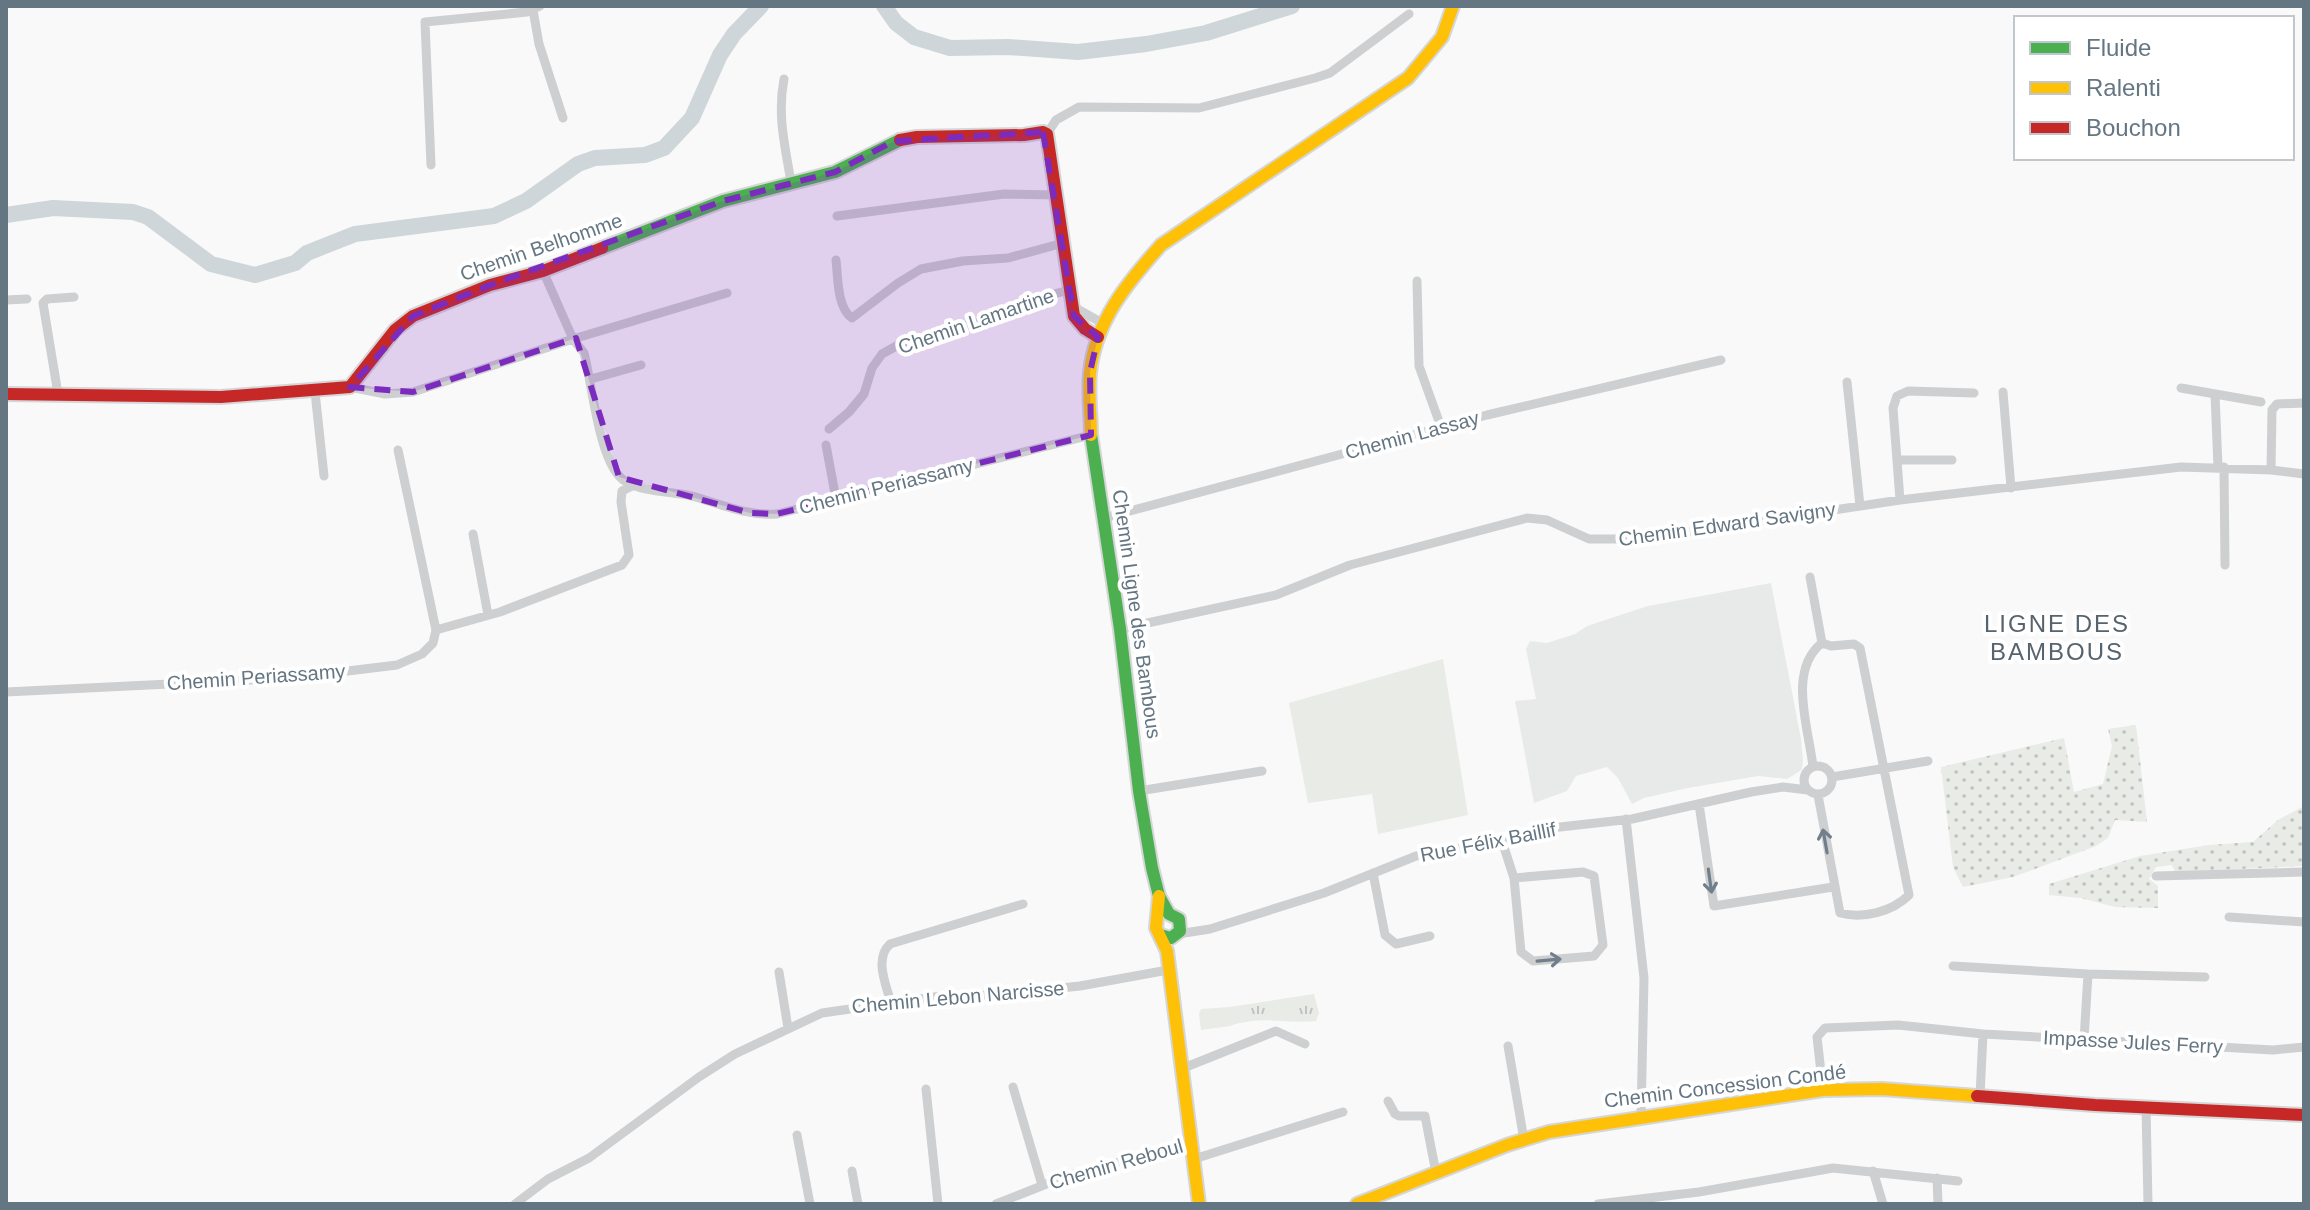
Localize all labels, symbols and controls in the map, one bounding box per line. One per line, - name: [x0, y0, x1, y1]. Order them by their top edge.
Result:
- legend: [2014, 16, 2294, 160]
- text: Fluide: [2086, 34, 2151, 61]
- text: Ralenti: [2086, 74, 2161, 101]
- text: Bouchon: [2086, 114, 2181, 141]
- street label: Chemin Belhomme: [457, 209, 625, 285]
- street label: Chemin Lamartine: [895, 284, 1057, 358]
- street label: Chemin Lassay: [1343, 407, 1481, 463]
- street label: Chemin Periassamy: [797, 454, 975, 518]
- street label: Chemin Ligne des Bambous: [1109, 488, 1165, 740]
- street label: Chemin Edward Savigny: [1617, 498, 1837, 550]
- district label: LIGNE DES BAMBOUS: [1984, 610, 2130, 665]
- street label: Chemin Periassamy: [166, 660, 346, 694]
- street label: Rue Félix Baillif: [1418, 818, 1558, 866]
- one-way arrow: [1817, 828, 1832, 854]
- one-way arrow: [1703, 868, 1718, 893]
- one-way arrow: [1535, 952, 1562, 967]
- street label: Chemin Lebon Narcisse: [851, 977, 1065, 1017]
- street label: Impasse Jules Ferry: [2043, 1026, 2223, 1058]
- street label: Chemin Concession Condé: [1603, 1060, 1847, 1112]
- street label: Chemin Reboul: [1047, 1134, 1185, 1194]

